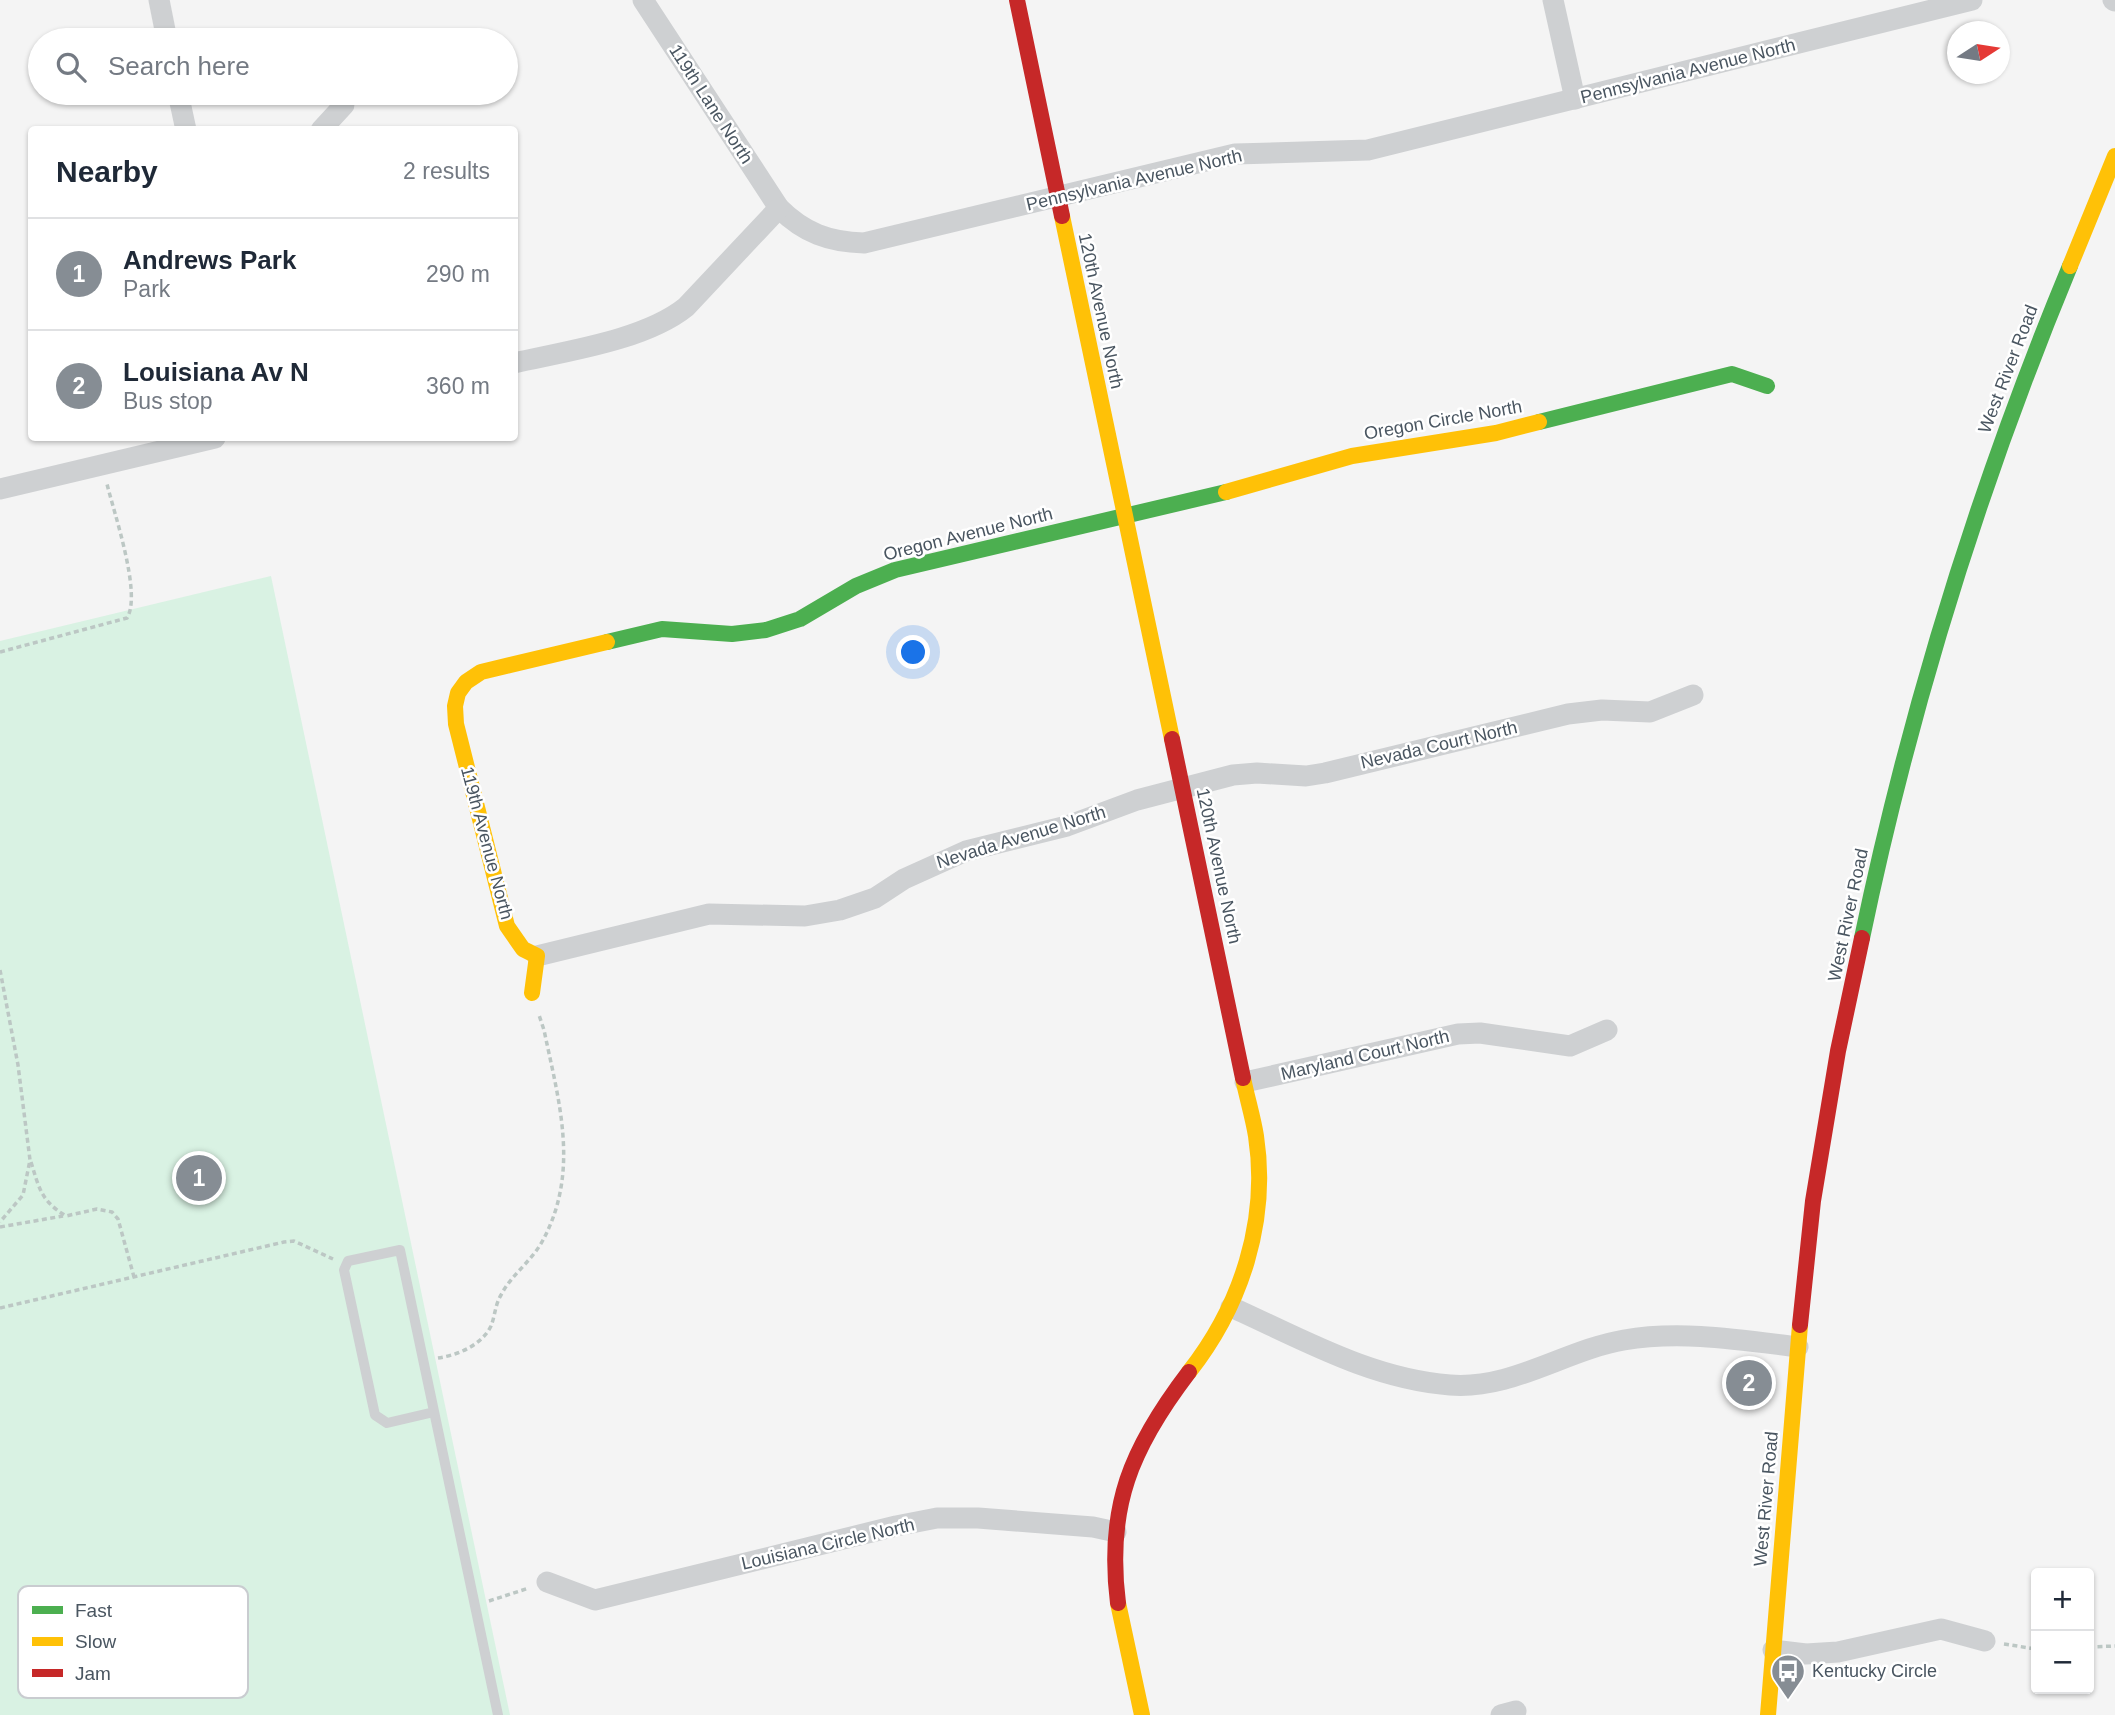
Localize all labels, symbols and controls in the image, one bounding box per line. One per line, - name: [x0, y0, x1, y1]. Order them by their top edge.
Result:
- north arrow: [1947, 21, 2010, 84]
- search box: [28, 28, 518, 105]
- street label: Pennsylvania Avenue North: [1578, 35, 1798, 107]
- street label: 119th Lane North: [665, 41, 757, 167]
- icon: search: [52, 48, 90, 86]
- text: Search here: [108, 51, 250, 81]
- street label: Pennsylvania Avenue North: [1024, 145, 1244, 215]
- text: Nearby: [56, 155, 158, 188]
- text: 2 results: [403, 158, 490, 184]
- street label: 120th Avenue North: [1075, 231, 1127, 391]
- text: Andrews Park: [123, 245, 296, 275]
- text: 1: [73, 261, 85, 287]
- text: 290 m: [426, 261, 490, 287]
- text: Park: [123, 276, 170, 302]
- street label: West River Road: [1974, 302, 2042, 436]
- text: Louisiana Av N: [123, 357, 309, 387]
- text: 2: [73, 373, 85, 399]
- text: 360 m: [426, 373, 490, 399]
- text: Bus stop: [123, 388, 213, 414]
- street label: Oregon Circle North: [1362, 396, 1524, 444]
- street label: Oregon Avenue North: [881, 503, 1055, 565]
- your location: [896, 635, 930, 669]
- street label: Nevada Court North: [1359, 717, 1519, 773]
- street label: 119th Avenue North: [457, 764, 517, 922]
- street label: 120th Avenue North: [1193, 786, 1245, 946]
- street label: Nevada Avenue North: [934, 802, 1108, 872]
- street label: West River Road: [1824, 847, 1872, 983]
- street label: Maryland Court North: [1279, 1026, 1451, 1084]
- pin: 1: [176, 1152, 222, 1204]
- pin: 2: [1726, 1357, 1772, 1409]
- street label: West River Road: [1750, 1431, 1782, 1567]
- street label: Louisiana Circle North: [739, 1514, 917, 1574]
- map controls: [2031, 1568, 2094, 1694]
- button: +: [2031, 1568, 2094, 1631]
- legend: [18, 1586, 248, 1698]
- text: Fast: [75, 1600, 113, 1621]
- text: Slow: [75, 1631, 116, 1652]
- button: −: [2031, 1631, 2094, 1694]
- bus stop icon: Kentucky Circle: [1769, 1652, 1807, 1701]
- place label: Kentucky Circle: [1812, 1661, 1937, 1681]
- text: Jam: [75, 1663, 111, 1684]

